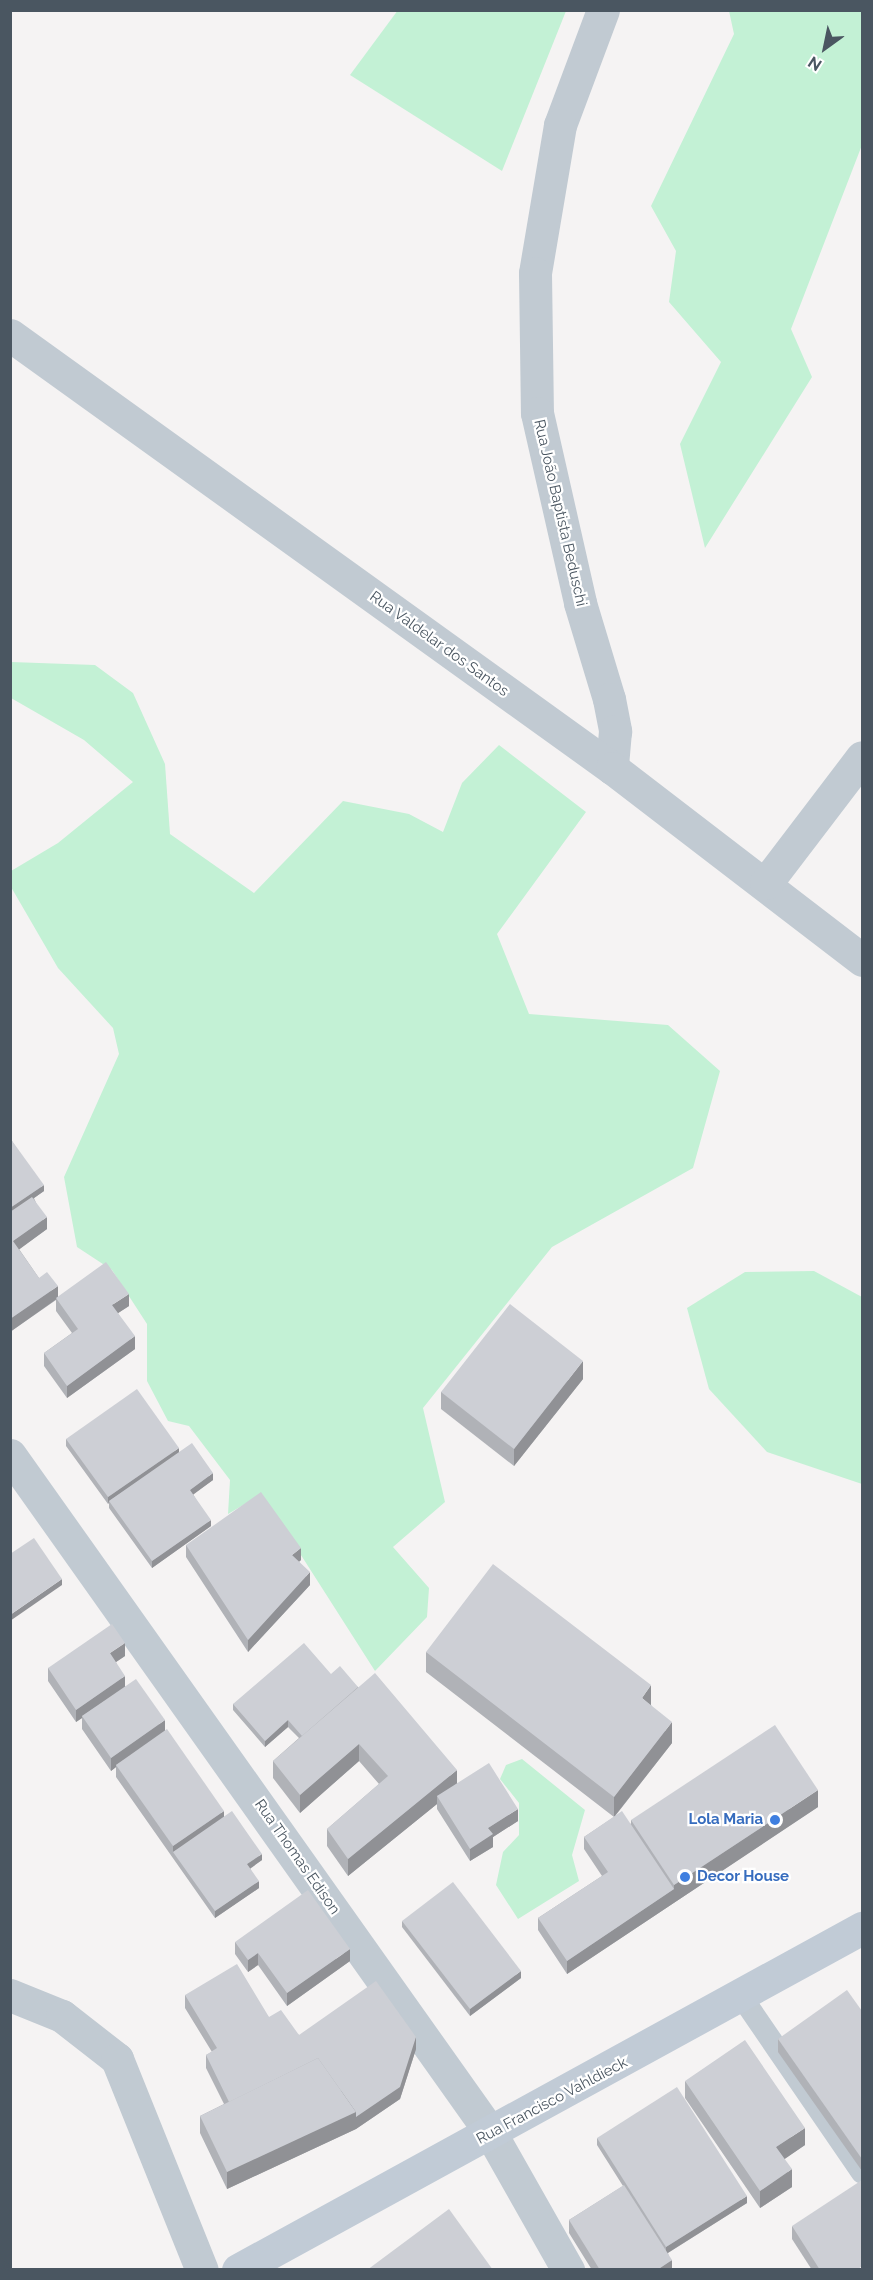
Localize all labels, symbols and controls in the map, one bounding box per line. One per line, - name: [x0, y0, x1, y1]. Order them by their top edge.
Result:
- north arrow: [795, 18, 855, 78]
- text: N: [805, 52, 825, 75]
- street label: Rua João Baptista Beduschi: [530, 417, 590, 609]
- street label: Rua Valdelar dos Santos: [366, 587, 512, 701]
- street label: Rua Thomas Edison: [250, 1796, 344, 1918]
- place label: Lola Maria: [689, 1811, 763, 1829]
- marker: Lola Maria: [768, 1813, 782, 1827]
- place label: Decor House: [697, 1868, 789, 1886]
- marker: Decor House: [678, 1870, 692, 1884]
- street label: Rua Francisco Vahldieck: [473, 2053, 631, 2149]

